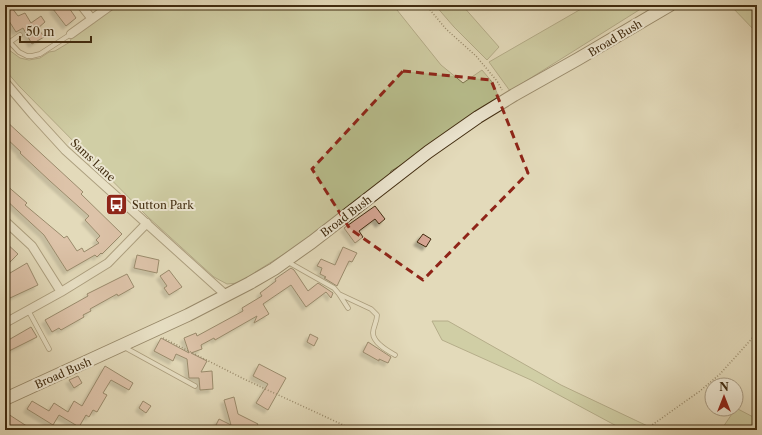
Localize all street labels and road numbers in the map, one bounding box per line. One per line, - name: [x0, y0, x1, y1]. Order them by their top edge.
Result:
- street label: Broad Bush: [585, 16, 645, 60]
- street label: Sams Lane: [68, 136, 118, 184]
- street label: Broad Bush: [318, 192, 374, 240]
- street label: Broad Bush: [33, 354, 94, 392]

